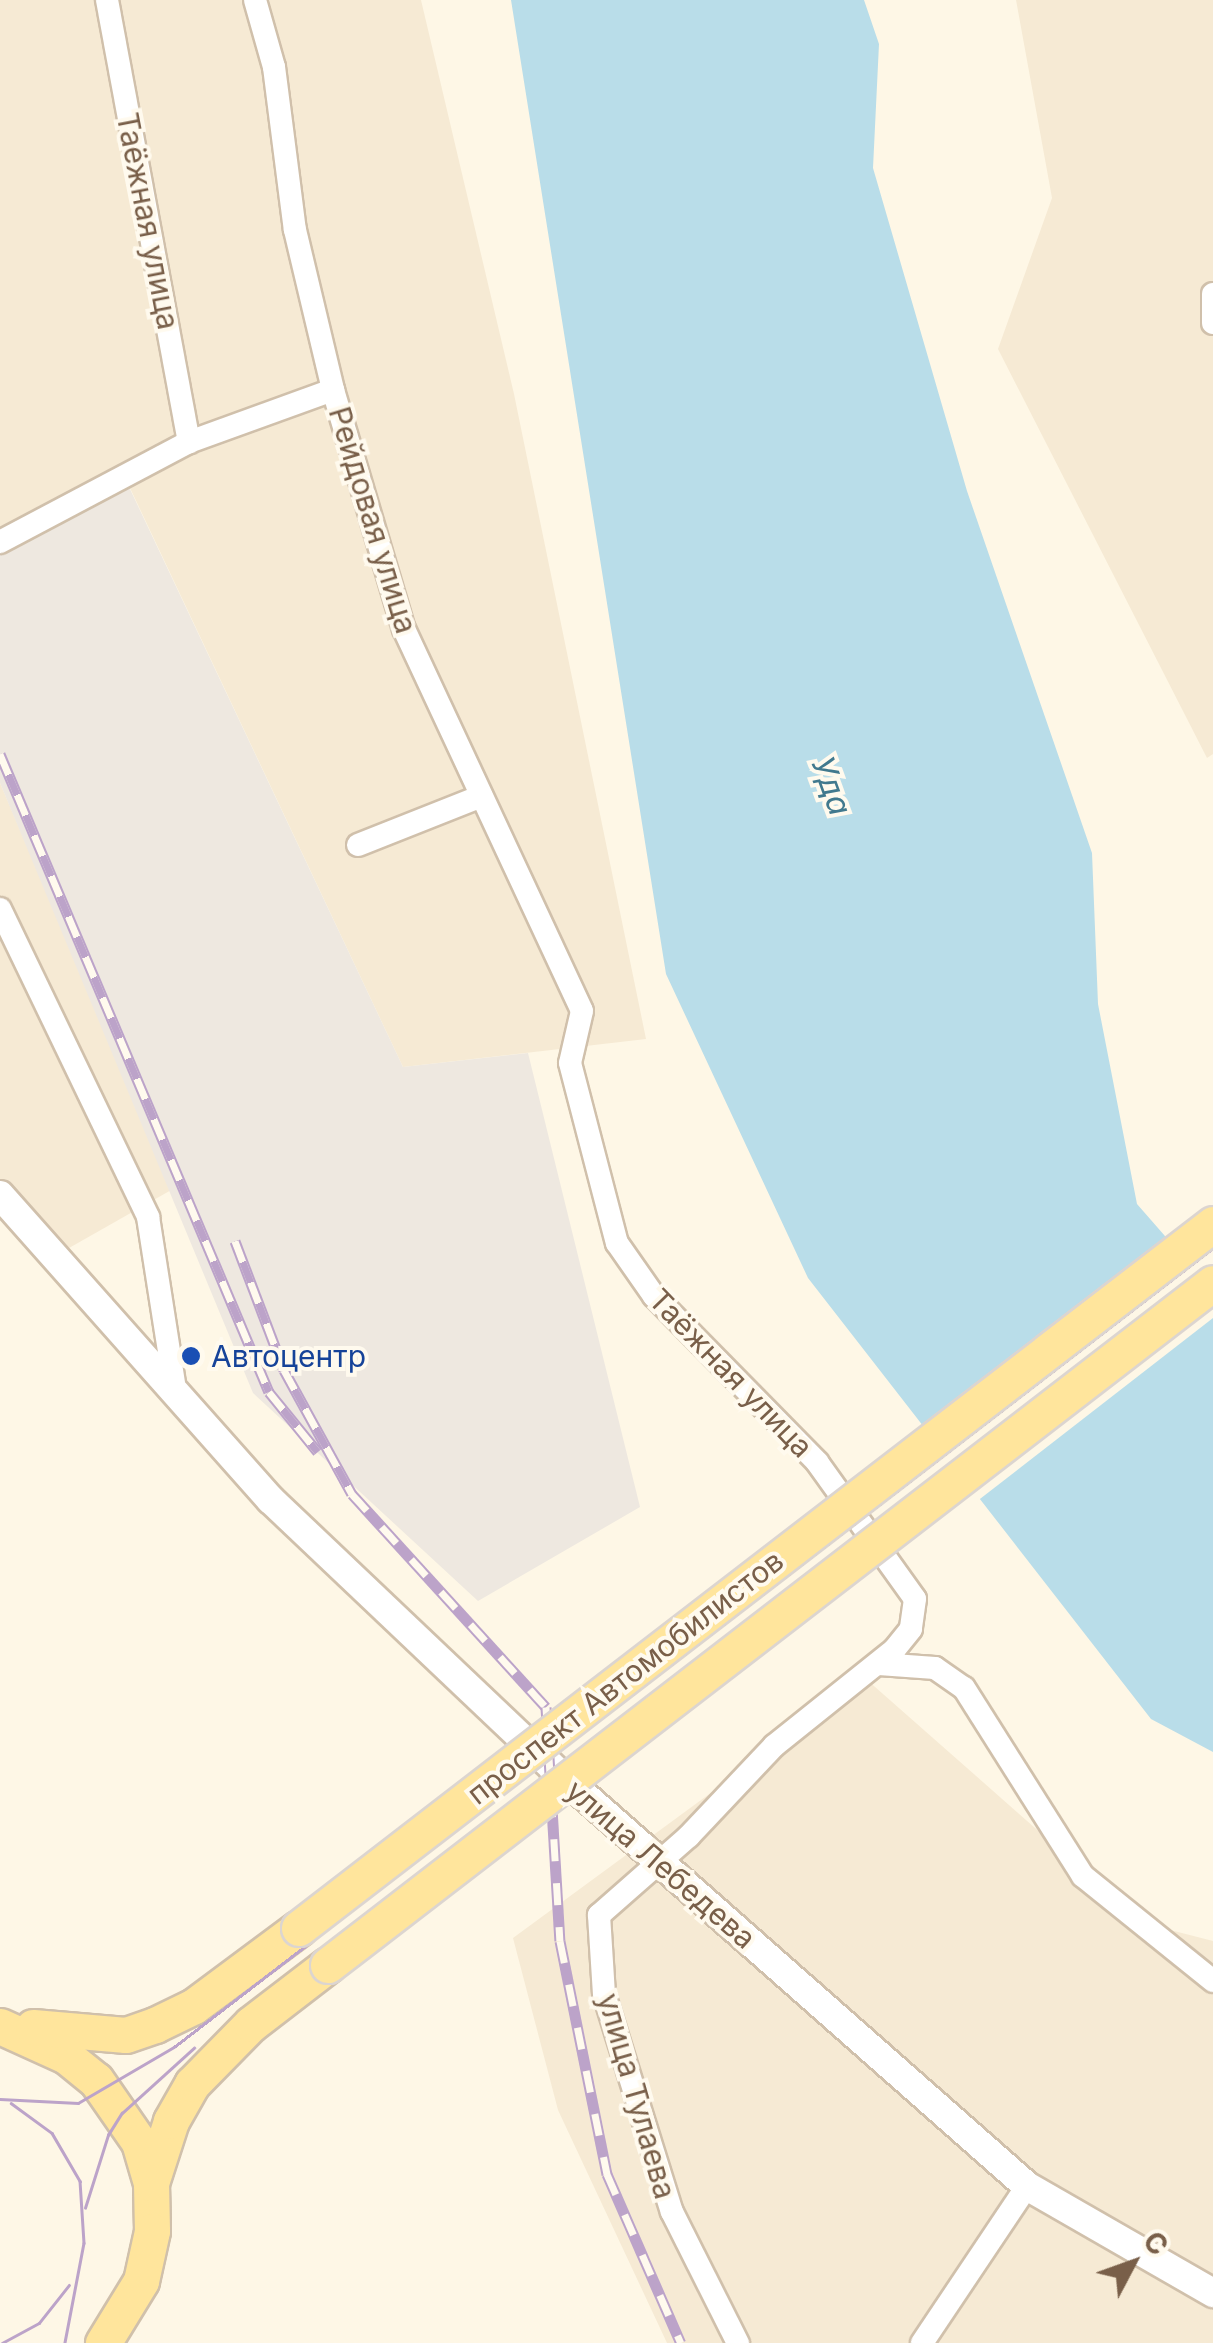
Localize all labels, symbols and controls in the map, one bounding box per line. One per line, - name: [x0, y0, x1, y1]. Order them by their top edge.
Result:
- street label: Таёжная улица: [109, 110, 187, 332]
- street label: Рейдовая улица: [321, 402, 425, 638]
- water label: Уда: [803, 751, 859, 821]
- street label: Таёжная улица: [642, 1281, 820, 1465]
- place label: Автоцентр: [211, 1338, 366, 1374]
- marker: Автоцентр: [180, 1345, 202, 1367]
- street label: проспект Автомобилистов: [460, 1542, 790, 1812]
- street label: улица Лебедева: [559, 1772, 763, 1956]
- street label: улица Тулаева: [590, 1989, 684, 2203]
- north arrow: [1083, 2213, 1183, 2313]
- text: С: [1136, 2224, 1175, 2262]

